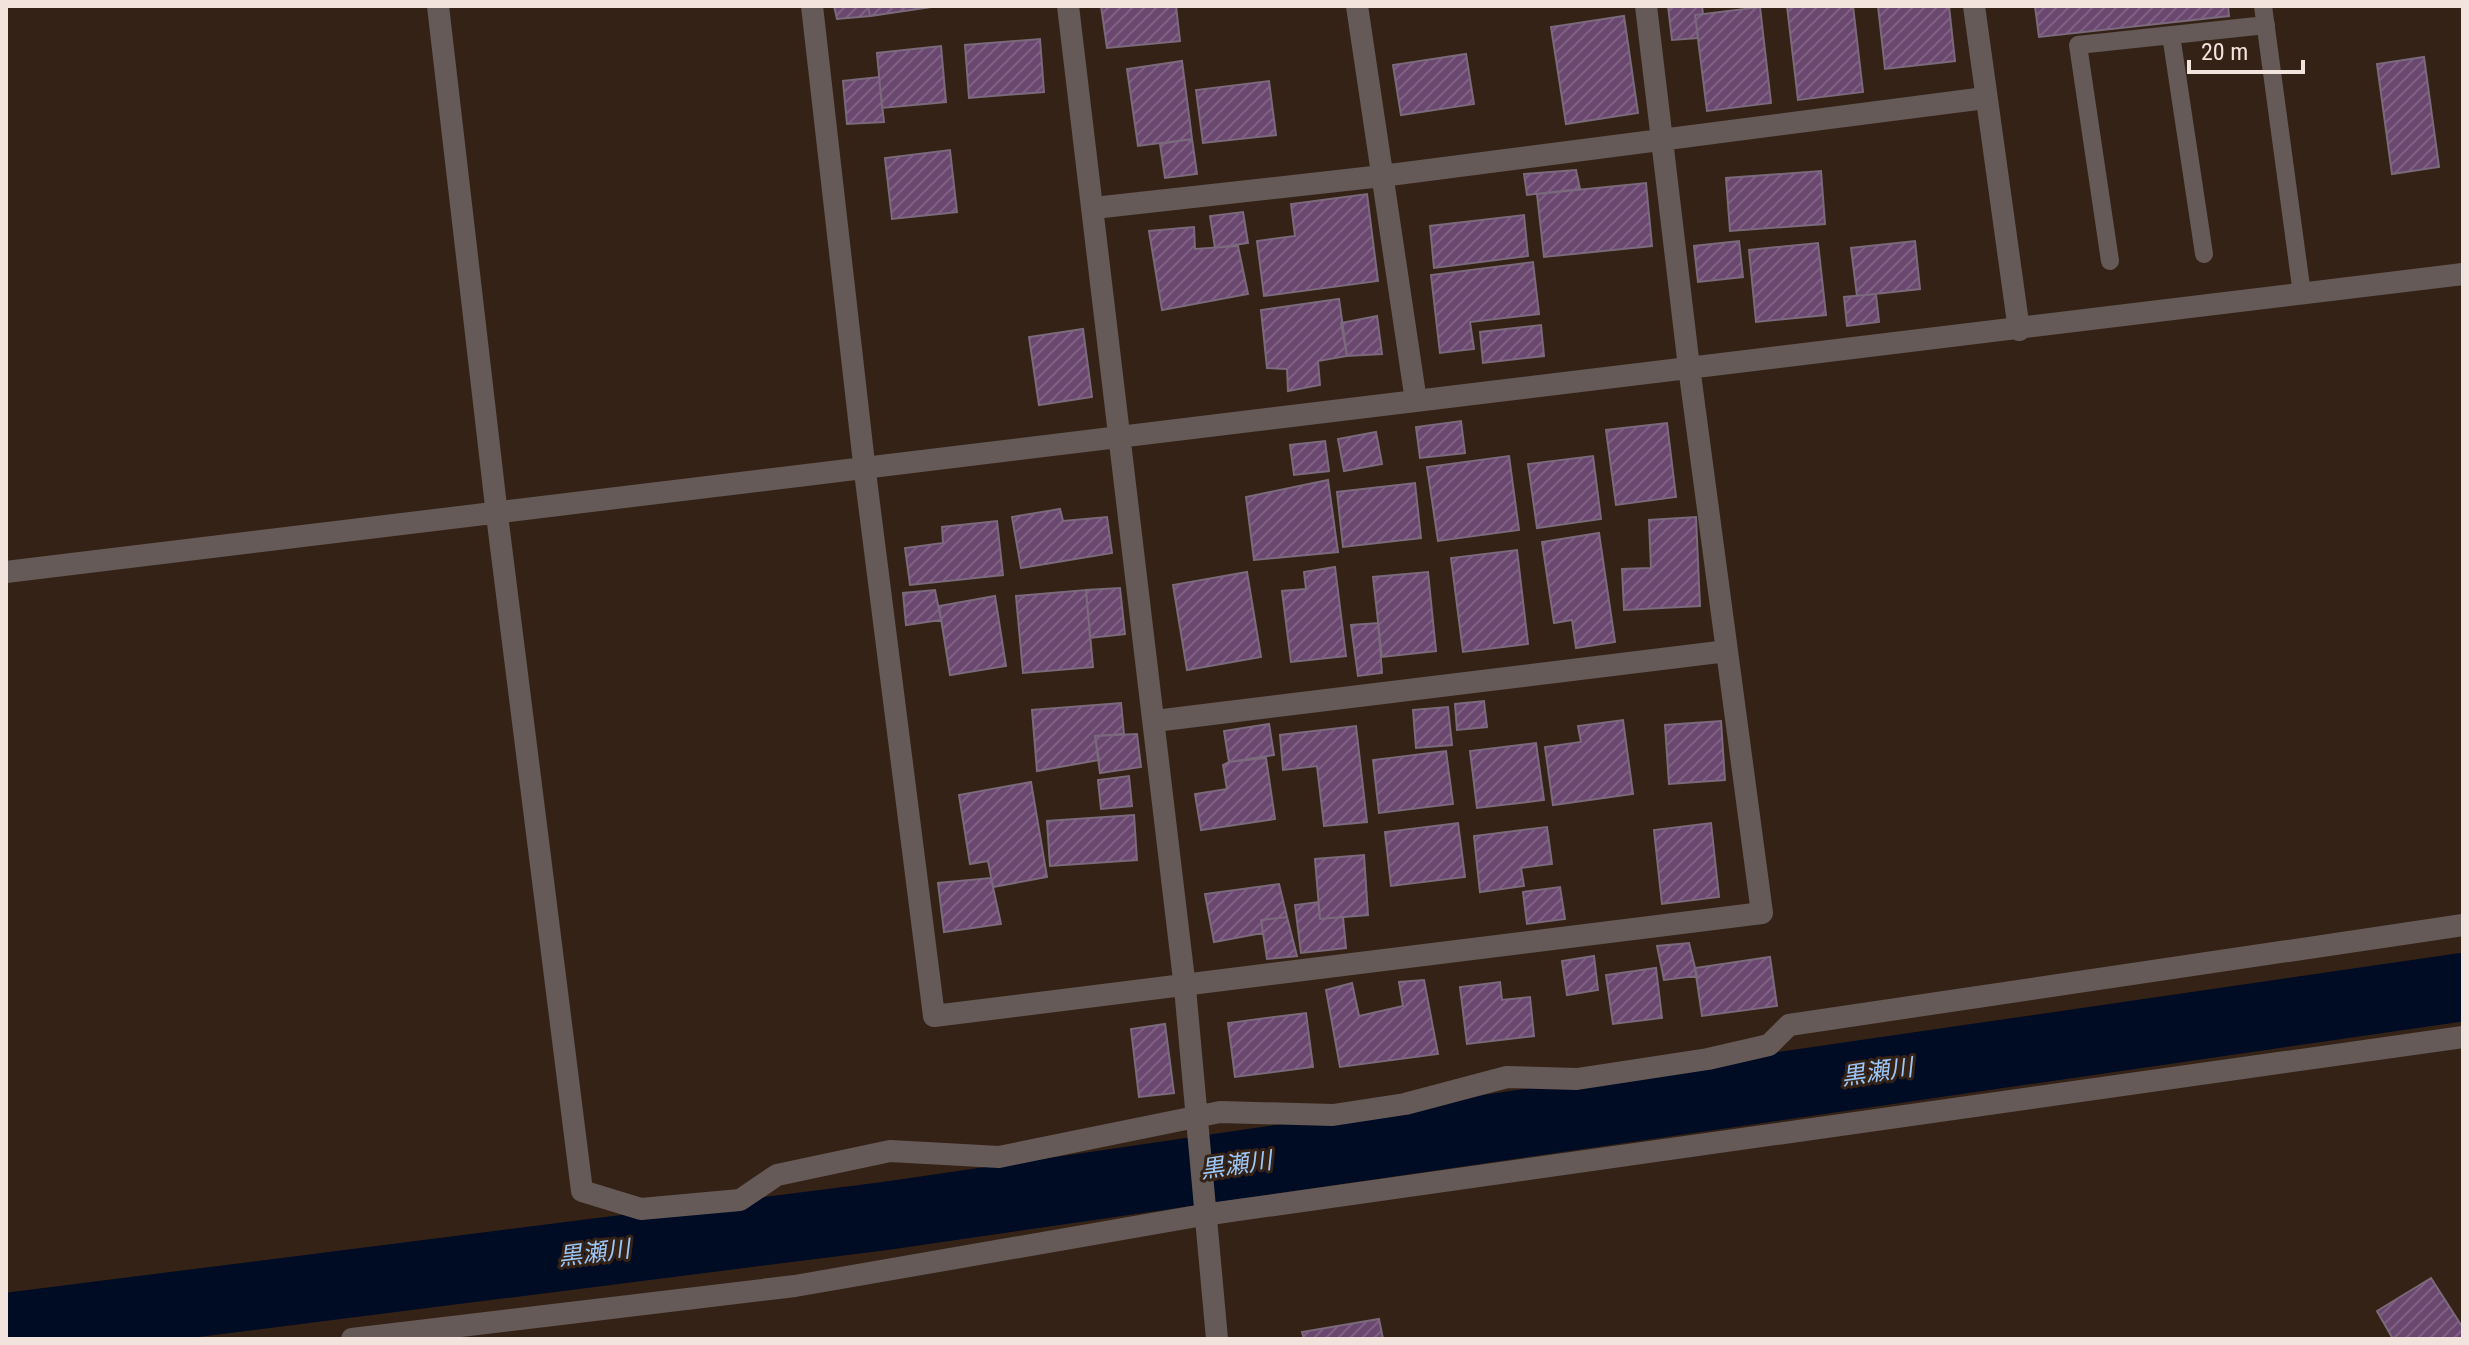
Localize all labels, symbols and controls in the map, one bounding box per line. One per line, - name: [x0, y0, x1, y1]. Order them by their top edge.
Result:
- scale bar: [2189, 24, 2303, 74]
- text: 20 m: [2201, 38, 2248, 66]
- water label: 黒瀬川: [1839, 1053, 1918, 1091]
- water label: 黒瀬川: [1198, 1146, 1277, 1184]
- water label: 黒瀬川: [557, 1234, 634, 1271]

